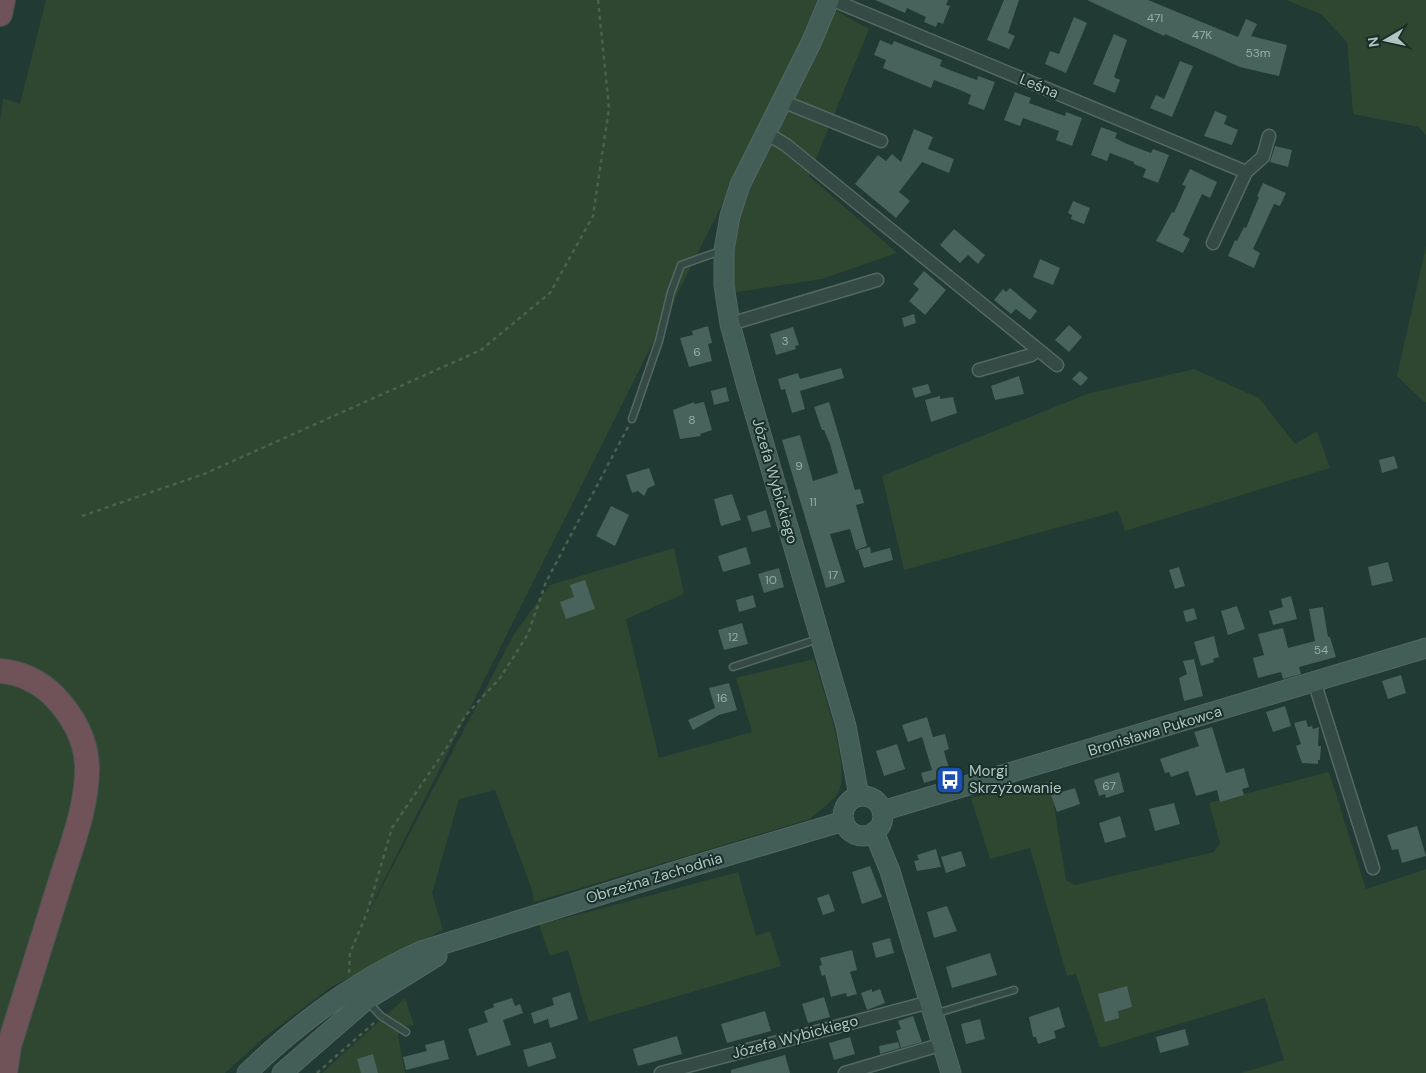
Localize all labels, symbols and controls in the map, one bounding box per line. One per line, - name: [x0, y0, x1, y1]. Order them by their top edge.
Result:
- house number: 47l: [1147, 10, 1163, 26]
- north arrow: [1361, 15, 1411, 65]
- house number: 47K: [1192, 27, 1212, 43]
- text: N: [1363, 36, 1383, 48]
- house number: 53m: [1245, 45, 1271, 61]
- street label: Leśna: [1016, 69, 1062, 103]
- house number: 3: [781, 333, 789, 349]
- house number: 6: [693, 344, 701, 360]
- house number: 8: [688, 412, 696, 428]
- street label: Józefa Wybickiego: [748, 416, 803, 546]
- house number: 9: [795, 458, 803, 474]
- house number: 11: [809, 494, 817, 510]
- house number: 17: [828, 567, 838, 583]
- house number: 10: [765, 572, 777, 588]
- house number: 12: [728, 629, 738, 645]
- house number: 54: [1314, 642, 1328, 658]
- house number: 16: [716, 690, 728, 706]
- street label: Bronisława Pukowca: [1086, 701, 1224, 761]
- place label: Morgi Skrzyżowanie: [969, 761, 1062, 798]
- bus stop icon: Morgi Skrzyżowanie: [935, 765, 965, 795]
- house number: 67: [1102, 778, 1116, 794]
- street label: Obrzeżna Zachodnia: [583, 848, 725, 908]
- street label: Józefa Wybickiego: [730, 1011, 860, 1063]

